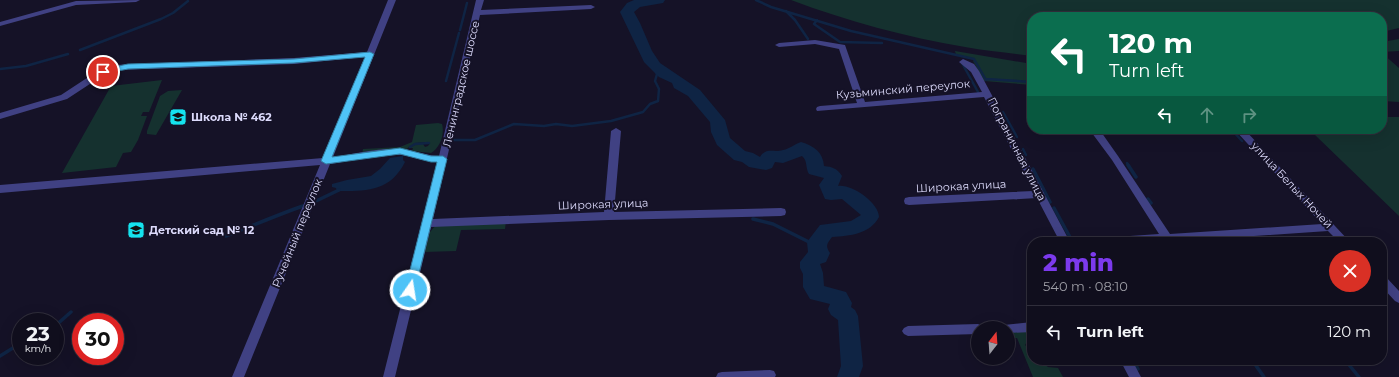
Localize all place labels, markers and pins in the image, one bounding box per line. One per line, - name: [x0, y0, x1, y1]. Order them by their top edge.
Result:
- pin: [86, 55, 120, 89]
- school or university icon: Школа № 462: [168, 107, 188, 127]
- place label: Школа № 462: [191, 110, 272, 124]
- school or university icon: Детский сад № 12: [126, 220, 146, 240]
- place label: Детский сад № 12: [149, 223, 255, 237]

